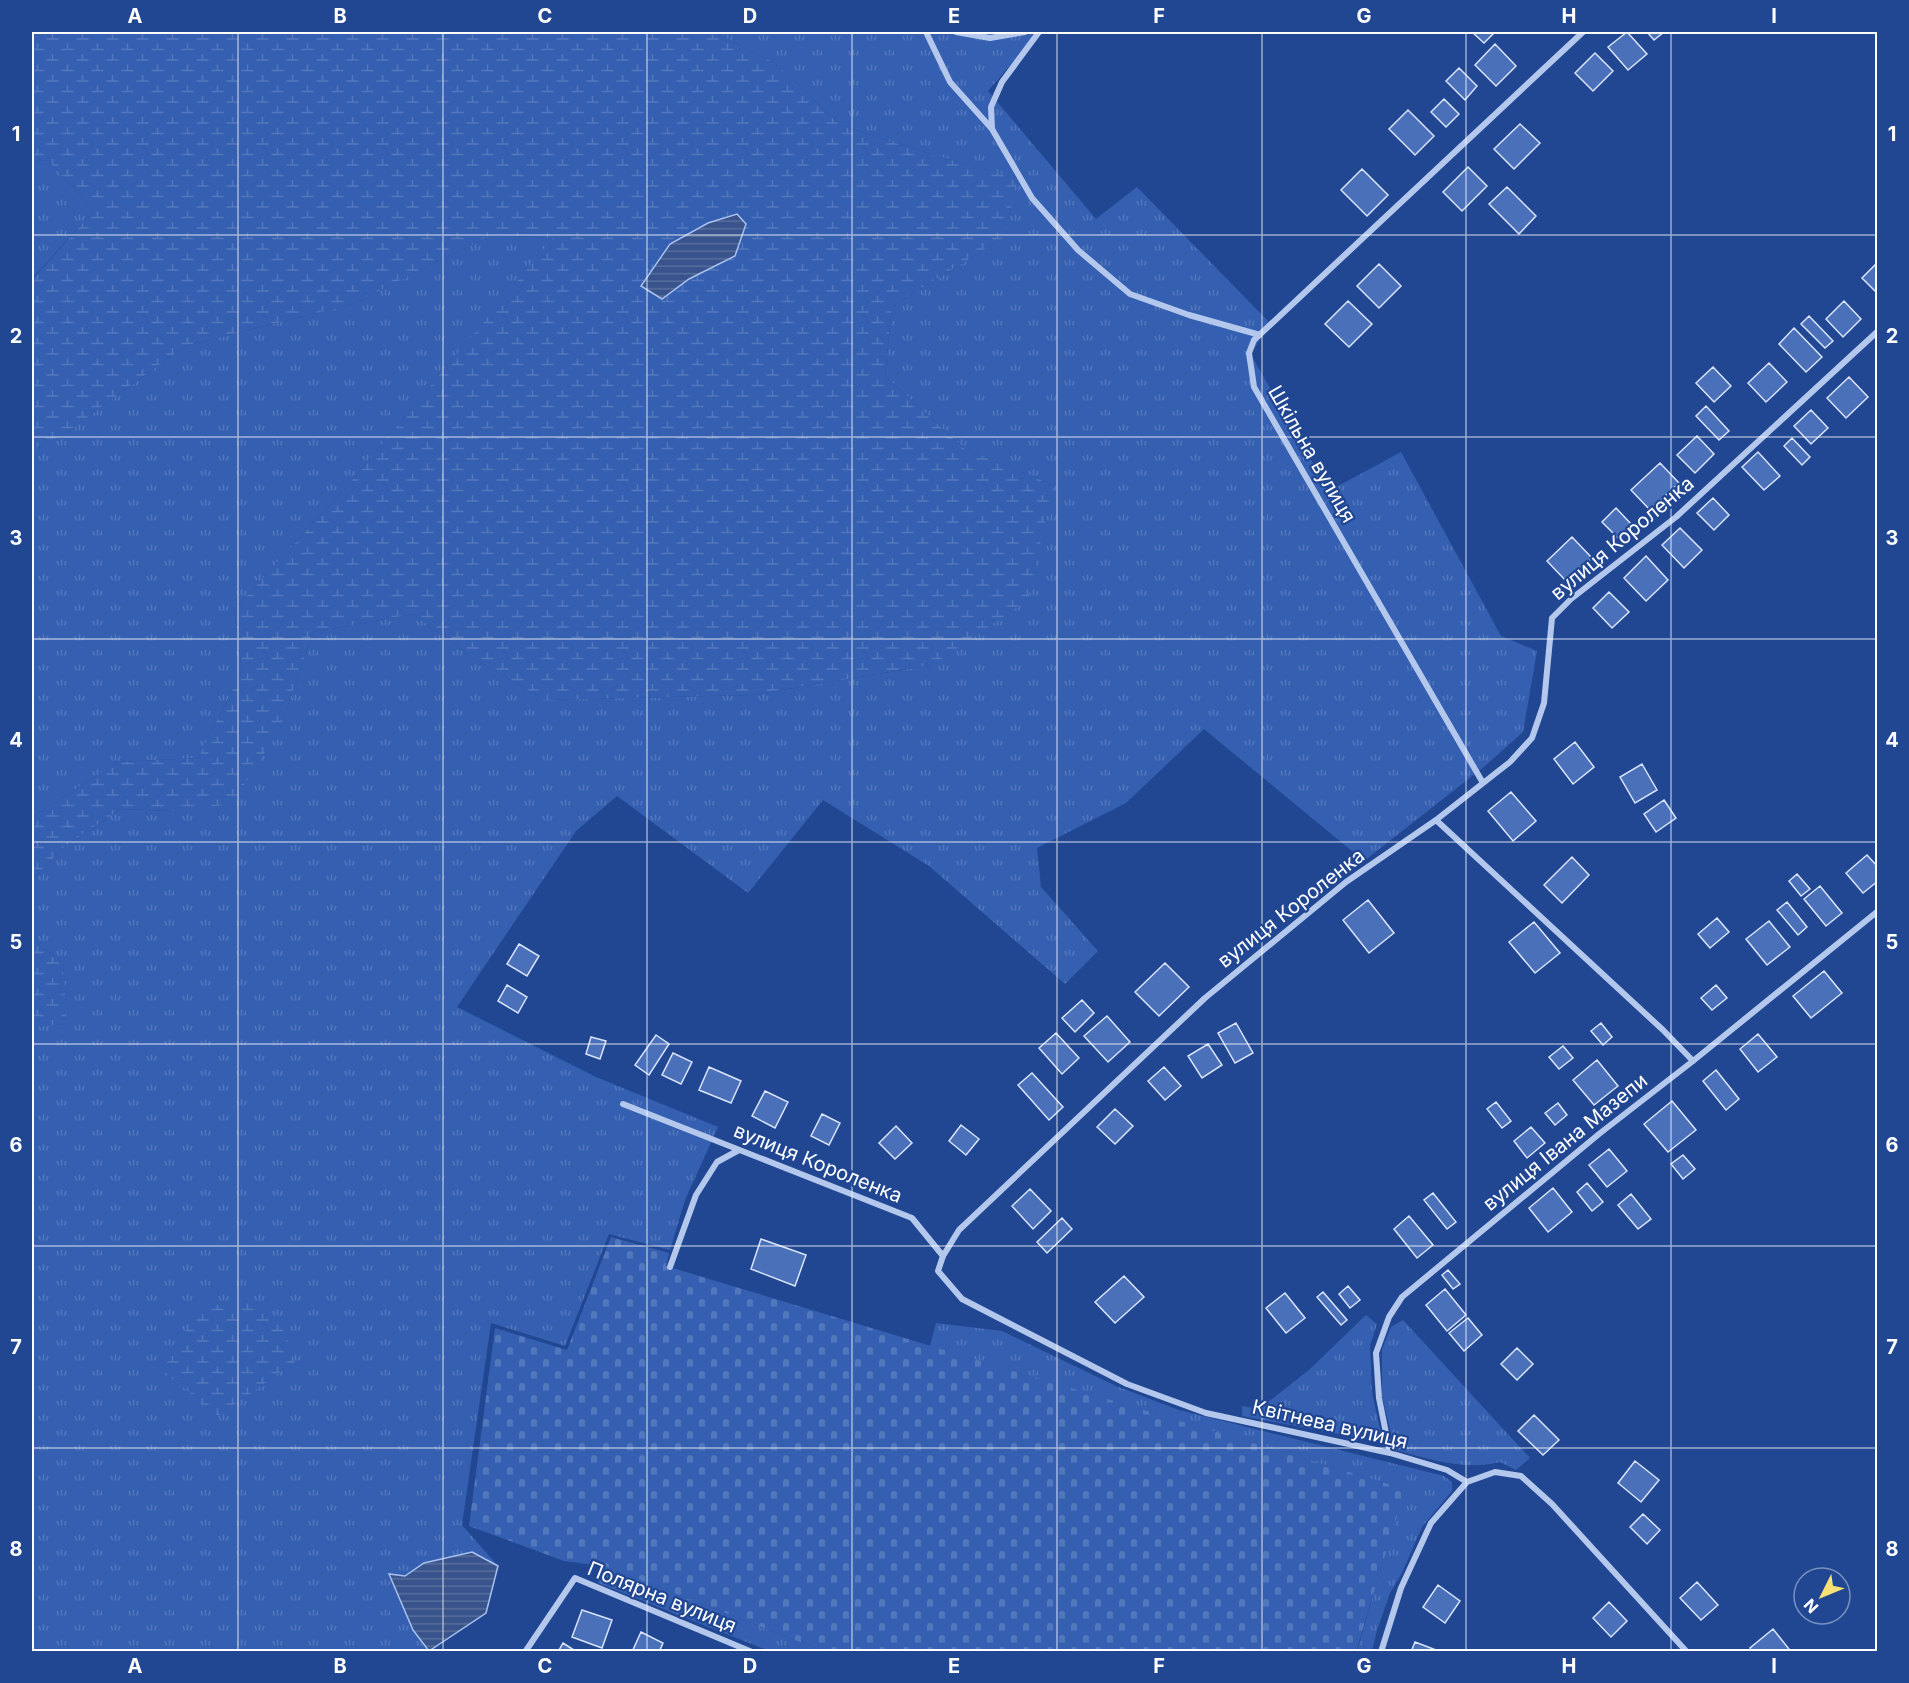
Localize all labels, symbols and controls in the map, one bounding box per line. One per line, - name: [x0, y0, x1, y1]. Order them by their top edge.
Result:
- text: A: [128, 4, 143, 28]
- text: B: [333, 4, 347, 28]
- text: C: [538, 4, 552, 28]
- text: D: [743, 4, 757, 28]
- text: E: [948, 4, 960, 28]
- text: F: [1153, 4, 1165, 28]
- text: G: [1356, 4, 1372, 28]
- text: H: [1562, 4, 1576, 28]
- text: I: [1771, 4, 1777, 28]
- text: 1: [12, 122, 20, 146]
- text: 1: [1888, 122, 1896, 146]
- text: 2: [10, 324, 22, 348]
- text: 2: [1886, 324, 1898, 348]
- street label: Шкільна вулиця: [1263, 381, 1361, 527]
- street label: вулиця Короленка: [1546, 471, 1698, 605]
- text: 3: [10, 526, 22, 550]
- text: 3: [1886, 526, 1898, 550]
- text: 4: [9, 728, 23, 752]
- text: 4: [1885, 728, 1899, 752]
- street label: вулиця Короленка: [1213, 843, 1369, 973]
- text: 5: [10, 930, 22, 954]
- text: 5: [1886, 930, 1898, 954]
- street label: вулиця Івана Мазепи: [1478, 1068, 1652, 1216]
- street label: вулиця Короленка: [730, 1118, 906, 1208]
- text: 6: [10, 1133, 23, 1157]
- text: 6: [1886, 1133, 1899, 1157]
- text: 7: [10, 1335, 22, 1359]
- text: 7: [1886, 1335, 1898, 1359]
- street label: Квітнева вулиця: [1250, 1394, 1410, 1454]
- text: 8: [9, 1537, 23, 1561]
- text: 8: [1885, 1537, 1899, 1561]
- street label: Полярна вулиця: [584, 1556, 740, 1638]
- north arrow: [1792, 1566, 1852, 1626]
- text: N: [1800, 1595, 1823, 1618]
- text: A: [128, 1654, 143, 1678]
- text: B: [333, 1654, 347, 1678]
- text: C: [538, 1654, 552, 1678]
- text: D: [743, 1654, 757, 1678]
- text: E: [948, 1654, 960, 1678]
- text: F: [1153, 1654, 1165, 1678]
- text: G: [1356, 1654, 1372, 1678]
- text: H: [1562, 1654, 1576, 1678]
- text: I: [1771, 1654, 1777, 1678]

